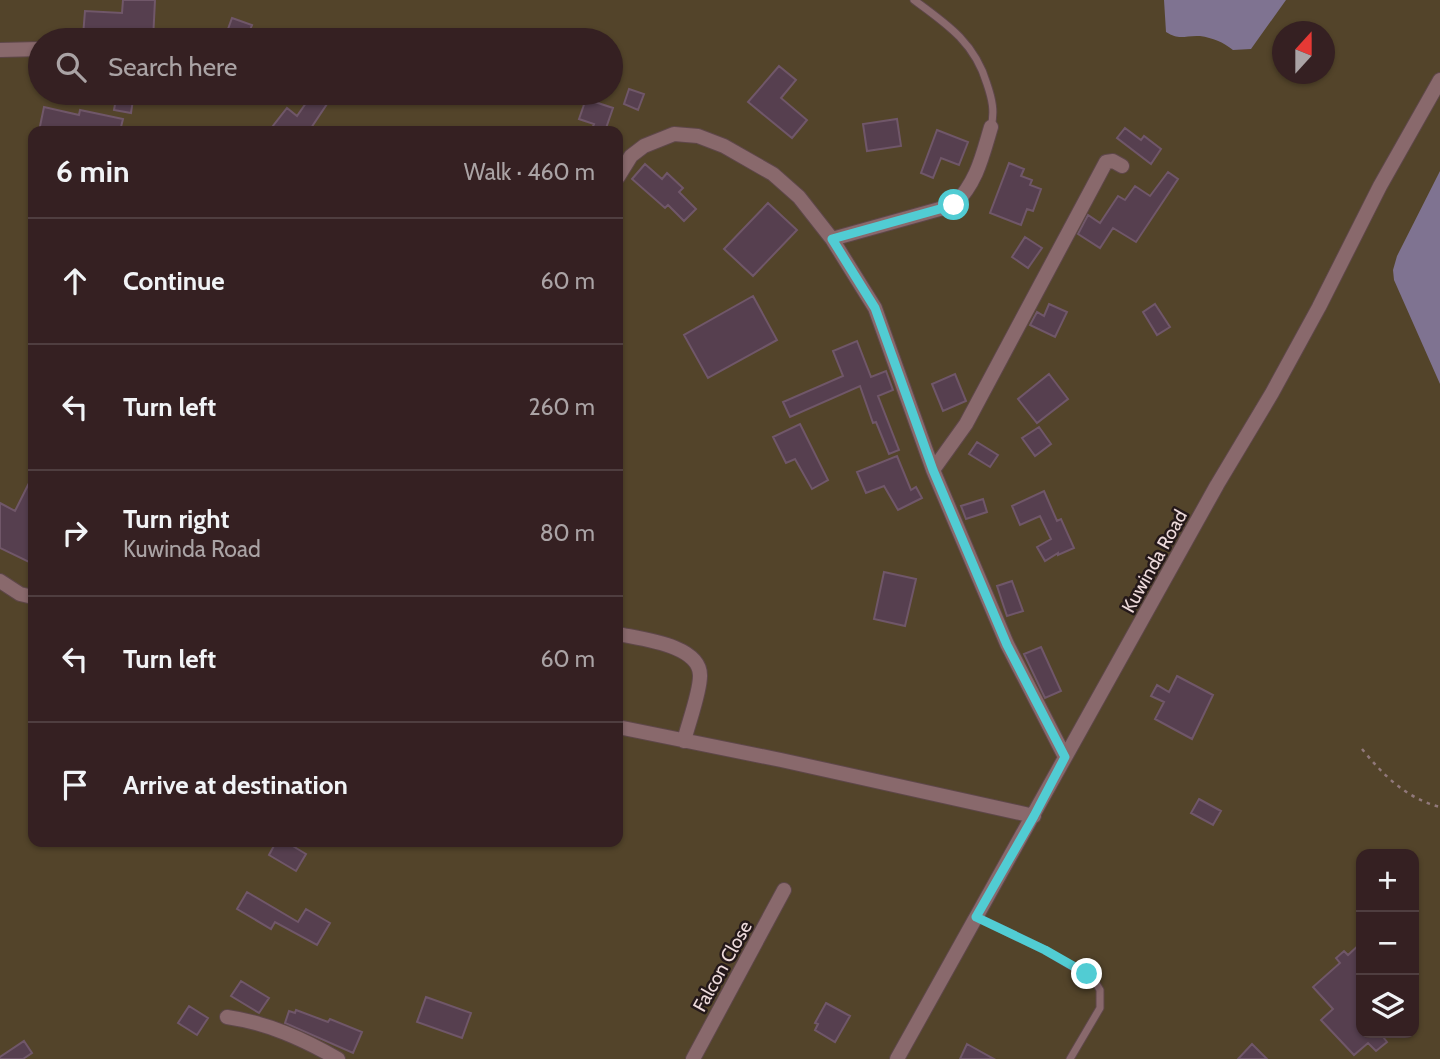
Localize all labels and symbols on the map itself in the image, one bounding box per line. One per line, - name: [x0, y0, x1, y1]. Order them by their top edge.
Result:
- north arrow: [1272, 21, 1335, 84]
- route start: [938, 189, 969, 220]
- street label: Kuwinda Road: [1117, 506, 1192, 617]
- street label: Falcon Close: [688, 917, 757, 1016]
- route end: [1071, 958, 1102, 989]

